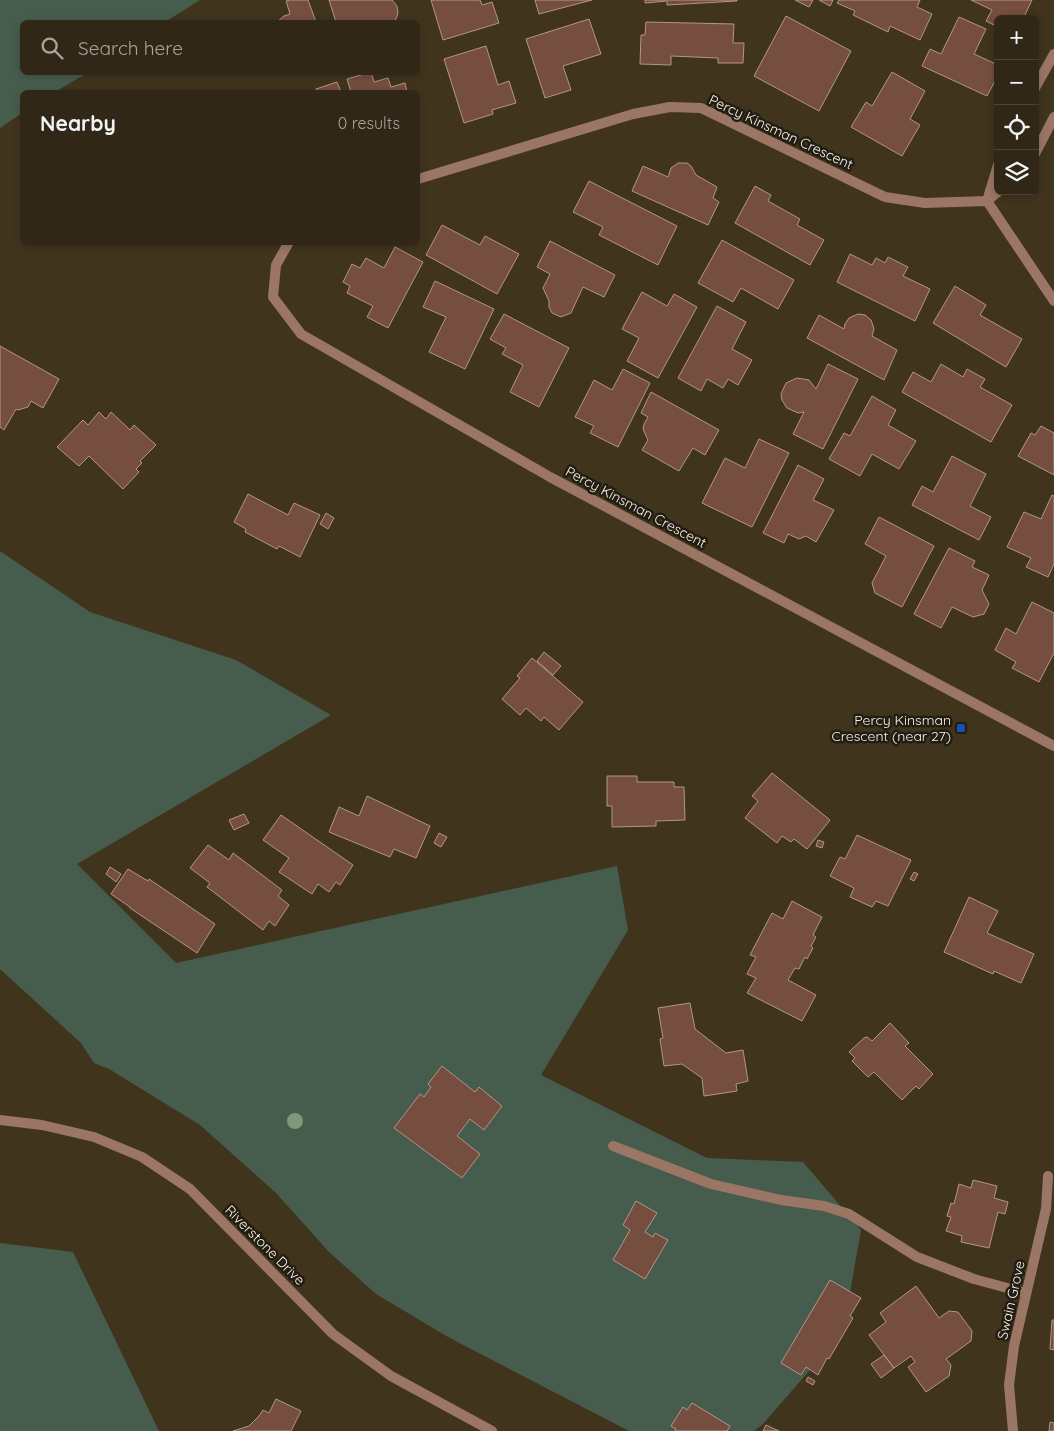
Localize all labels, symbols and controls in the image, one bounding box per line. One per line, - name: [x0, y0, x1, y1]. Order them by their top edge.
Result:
- map controls: [994, 15, 1039, 195]
- button: +: [994, 15, 1039, 60]
- search box: [20, 20, 420, 75]
- icon: search: [38, 34, 66, 62]
- text: Search here: [78, 36, 183, 60]
- button: −: [994, 60, 1039, 105]
- street label: Percy Kinsman Crescent: [706, 91, 856, 173]
- button: locate: [994, 105, 1039, 150]
- text: Nearby: [40, 110, 116, 136]
- text: 0 results: [338, 113, 400, 133]
- button: layers: [994, 150, 1039, 195]
- street label: Percy Kinsman Crescent: [562, 462, 710, 552]
- place label: Percy Kinsman Crescent (near 27): [832, 711, 951, 745]
- marker: Percy Kinsman Crescent (near 27): [955, 722, 967, 734]
- street label: Riverstone Drive: [221, 1201, 309, 1289]
- street label: Swain Grove: [993, 1259, 1029, 1341]

